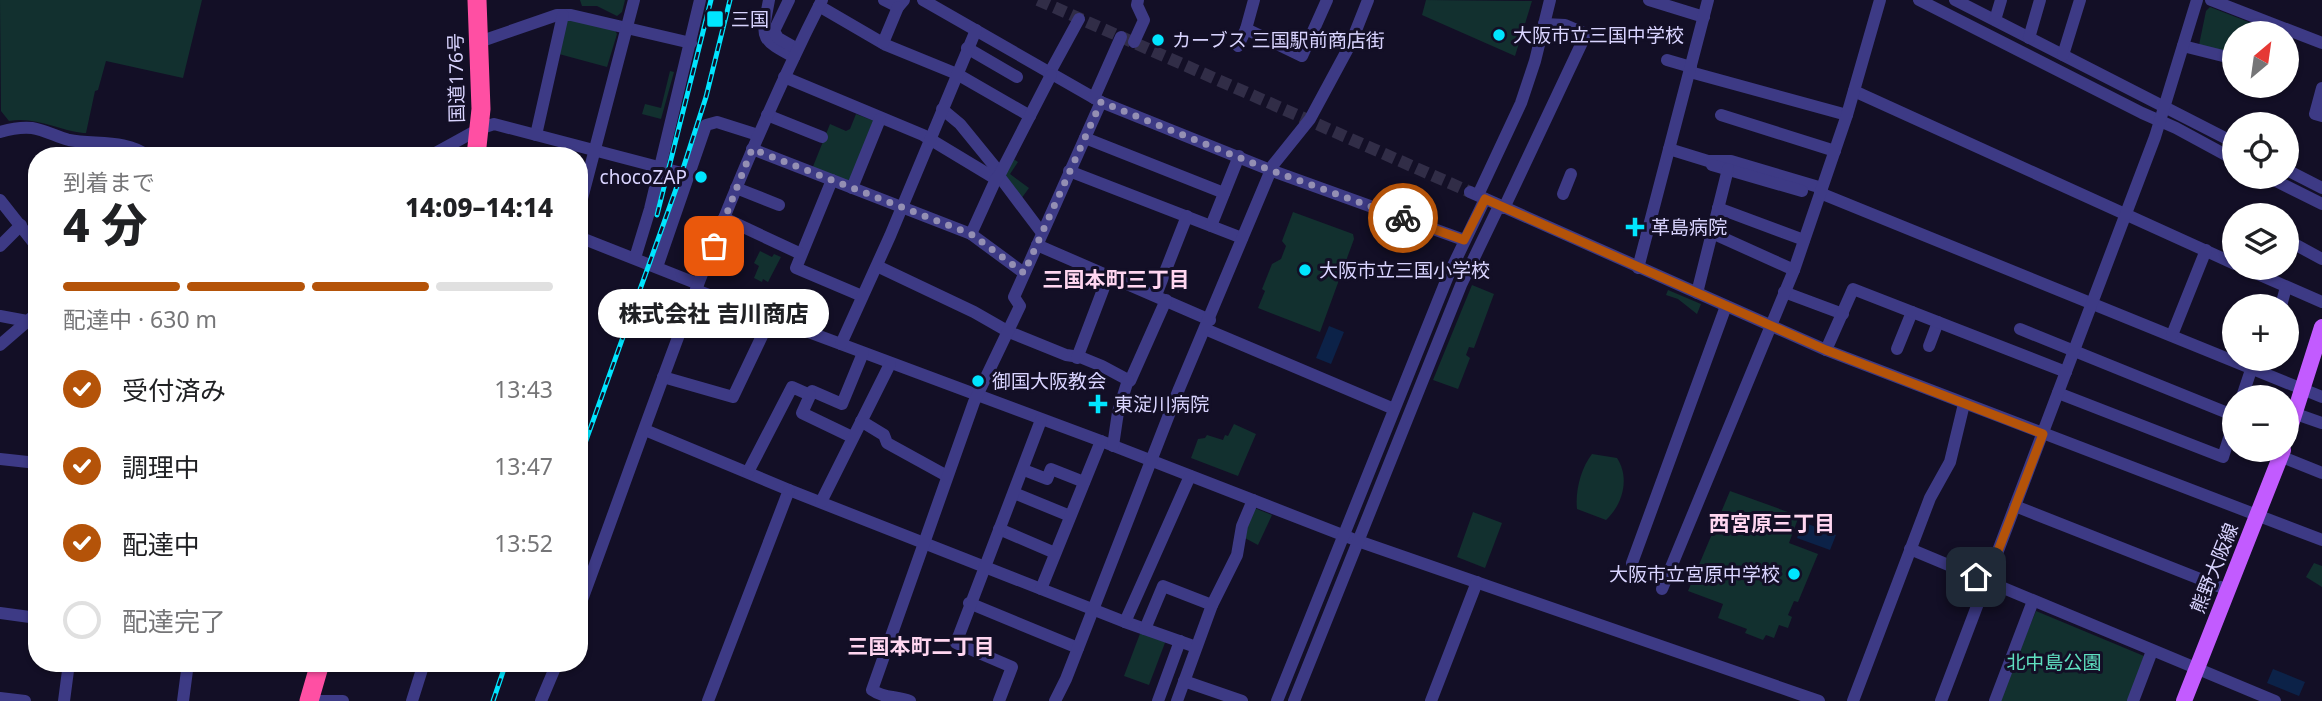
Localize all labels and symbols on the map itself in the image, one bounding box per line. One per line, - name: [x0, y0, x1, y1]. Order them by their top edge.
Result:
- place label: 三国: [731, 6, 769, 32]
- marker: 三国: [705, 9, 725, 29]
- north arrow: [2222, 21, 2300, 98]
- place label: 大阪市立三国中学校: [1513, 22, 1684, 48]
- place label: カーブス 三国駅前商店街: [1172, 27, 1385, 53]
- marker: 大阪市立三国中学校: [1491, 27, 1507, 43]
- marker: カーブス 三国駅前商店街: [1150, 32, 1166, 48]
- street label: 国道176号: [442, 33, 470, 123]
- place label: chocoZAP: [600, 164, 687, 190]
- marker: chocoZAP: [693, 169, 709, 185]
- courier: [1368, 183, 1438, 253]
- place label: 革島病院: [1651, 214, 1727, 240]
- pin: [684, 216, 744, 276]
- marker: 革島病院: [1625, 217, 1645, 237]
- place label: 大阪市立三国小学校: [1319, 257, 1490, 283]
- marker: 大阪市立三国小学校: [1297, 262, 1313, 278]
- district label: 三国本町三丁目: [1043, 265, 1190, 293]
- callout: 株式会社 吉川商店: [598, 288, 830, 337]
- place label: 御国大阪教会: [992, 368, 1106, 394]
- marker: 御国大阪教会: [970, 373, 986, 389]
- place label: 東淀川病院: [1114, 391, 1209, 417]
- marker: 東淀川病院: [1088, 394, 1108, 414]
- district label: 西宮原三丁目: [1709, 509, 1835, 537]
- street label: 熊野大阪線: [2184, 519, 2244, 617]
- pin: [1946, 547, 2006, 607]
- place label: 大阪市立宮原中学校: [1609, 561, 1780, 587]
- marker: 大阪市立宮原中学校: [1786, 566, 1802, 582]
- district label: 三国本町二丁目: [848, 632, 995, 660]
- park label: 北中島公園: [2006, 649, 2102, 675]

